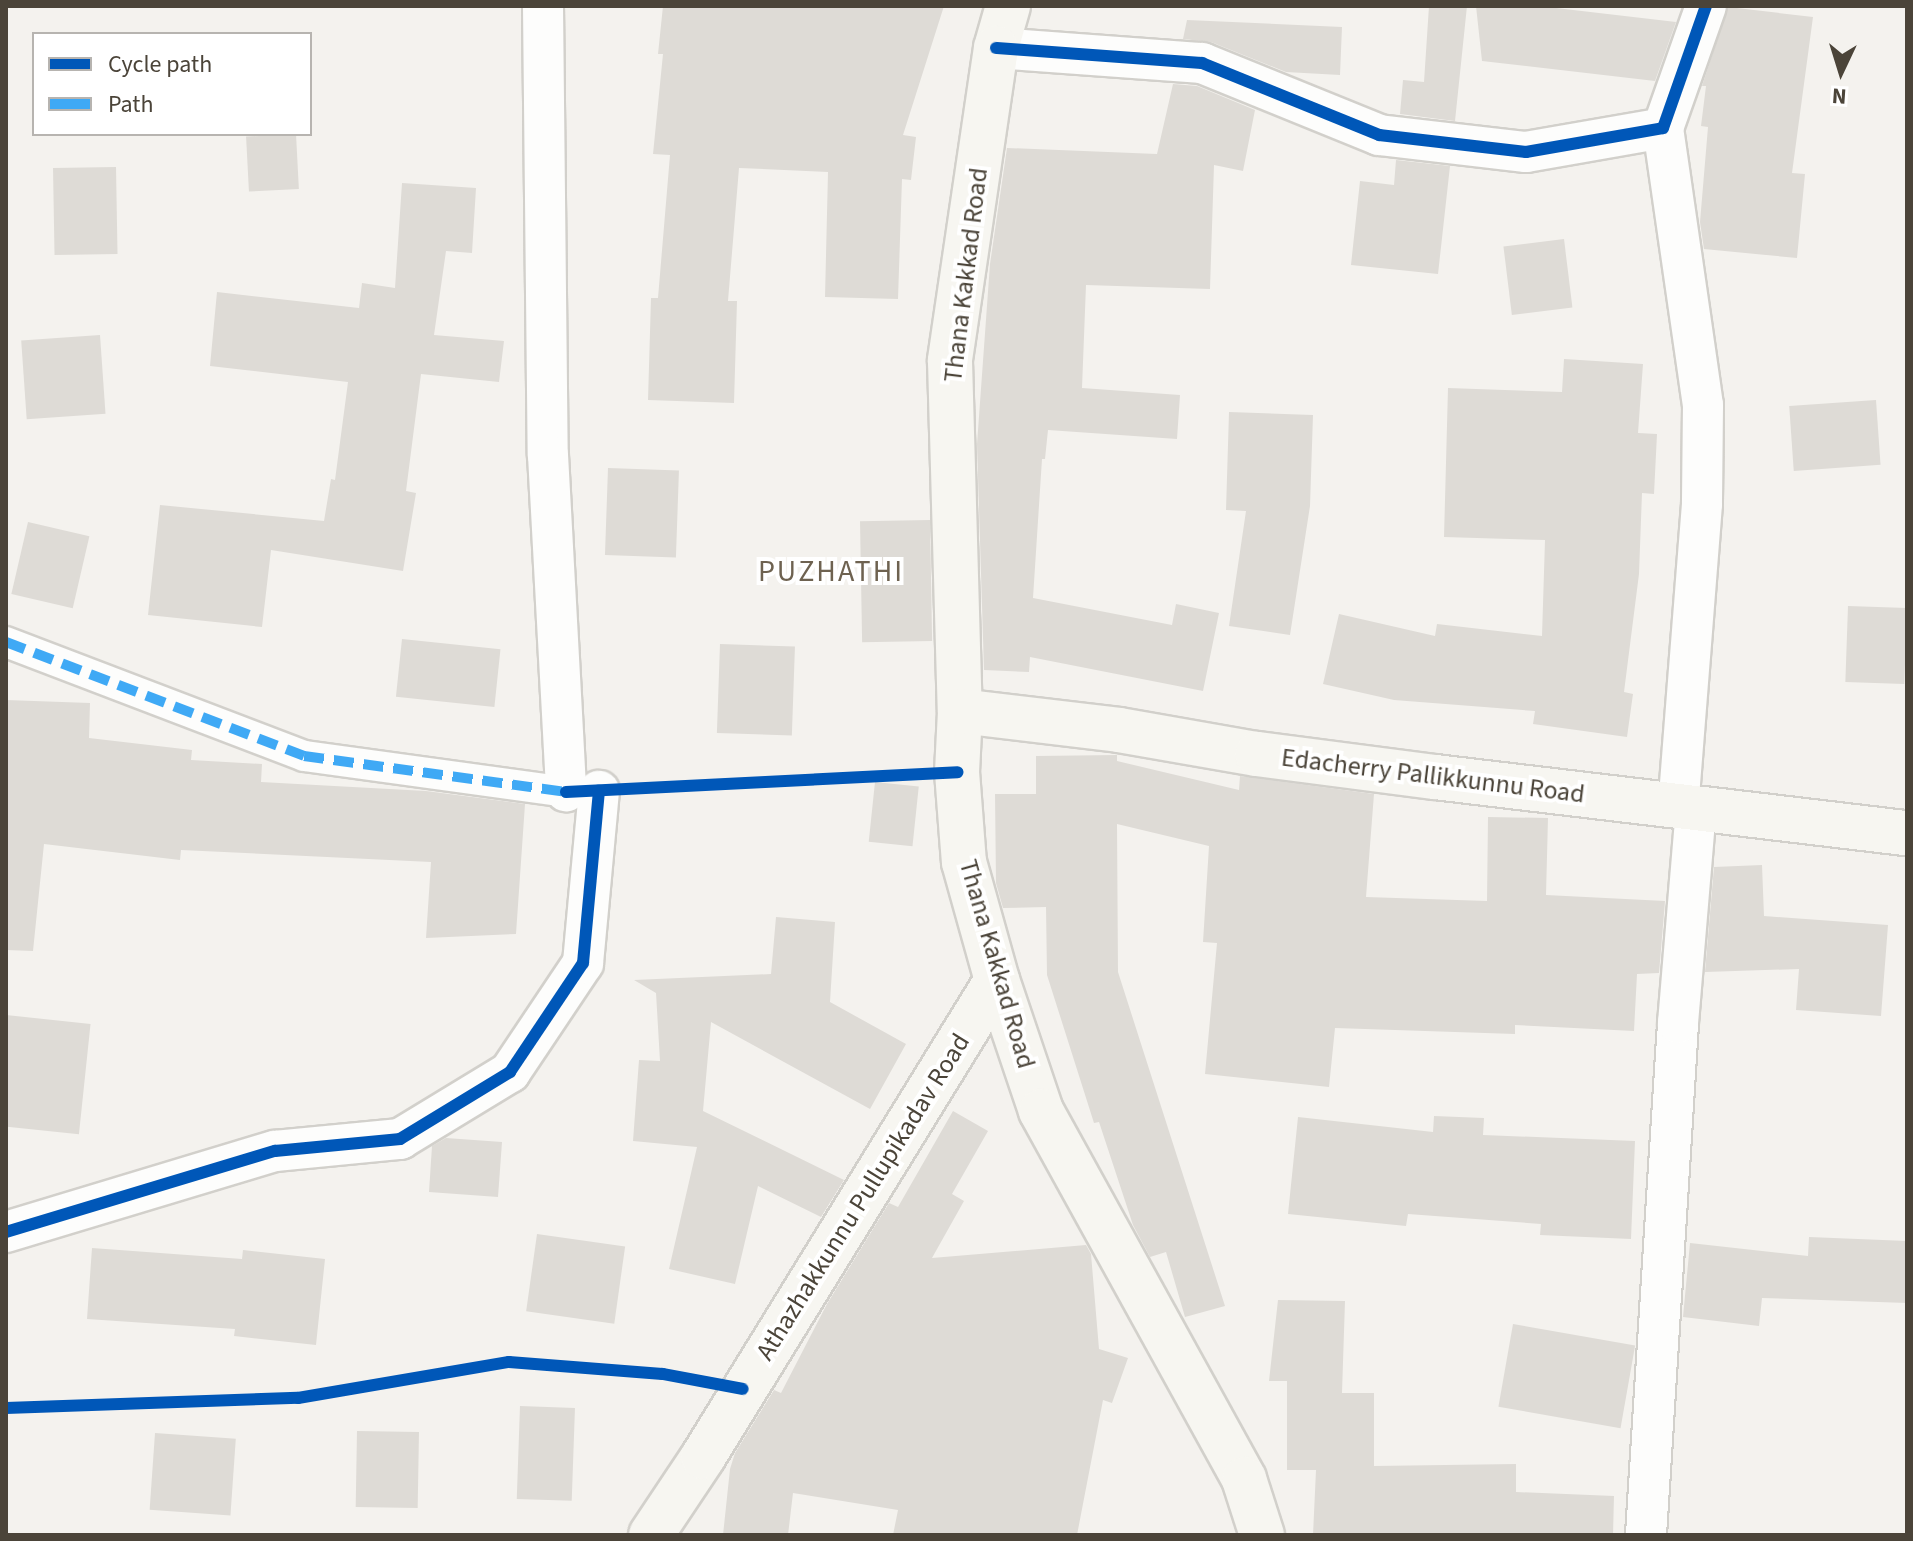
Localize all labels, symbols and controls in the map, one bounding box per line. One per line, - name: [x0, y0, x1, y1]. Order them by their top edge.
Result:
- legend: [32, 32, 312, 136]
- north arrow: [1801, 32, 1881, 112]
- text: Cycle path: [108, 47, 212, 82]
- text: N: [1831, 79, 1848, 112]
- text: Path: [108, 87, 154, 122]
- street label: Thana Kakkad Road: [937, 166, 995, 384]
- district label: PUZHATHI: [758, 554, 904, 590]
- street label: Edacherry Pallikkunnu Road: [1280, 742, 1586, 810]
- street label: Thana Kakkad Road: [952, 856, 1042, 1072]
- street label: Athazhakkunnu Pullupikadav Road: [749, 1028, 977, 1366]

